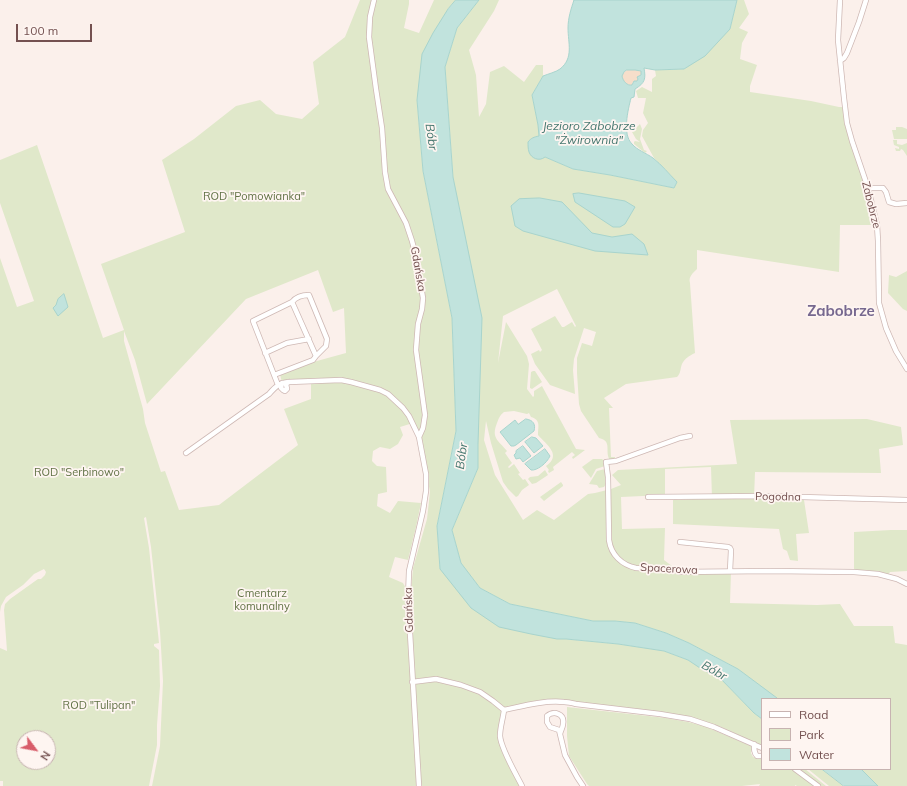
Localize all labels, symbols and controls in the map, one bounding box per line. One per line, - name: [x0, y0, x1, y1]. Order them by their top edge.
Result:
- scale bar: [18, 16, 94, 42]
- text: 100 m: [23, 23, 58, 38]
- water label: Jezioro Zabobrze "Żwirownia": [542, 119, 636, 147]
- water label: Bóbr: [422, 123, 440, 151]
- street label: Zabobrze: [859, 180, 883, 230]
- park label: ROD "Pomowianka": [203, 190, 305, 204]
- street label: Gdańska: [408, 246, 428, 292]
- district label: Zabobrze: [807, 302, 875, 320]
- water label: Bóbr: [453, 442, 471, 470]
- park label: ROD "Serbinowo": [34, 466, 124, 480]
- street label: Pogodna: [755, 490, 801, 504]
- street label: Spacerowa: [640, 561, 698, 577]
- park label: Cmentarz komunalny: [234, 587, 290, 613]
- street label: Gdańska: [402, 587, 416, 633]
- water label: Bóbr: [699, 658, 729, 684]
- legend: [761, 698, 891, 770]
- park label: ROD "Tulipan": [63, 699, 135, 713]
- text: Road: [799, 707, 828, 722]
- text: Park: [799, 727, 824, 742]
- north arrow: [16, 730, 56, 770]
- text: Water: [799, 747, 834, 762]
- text: N: [37, 749, 53, 763]

